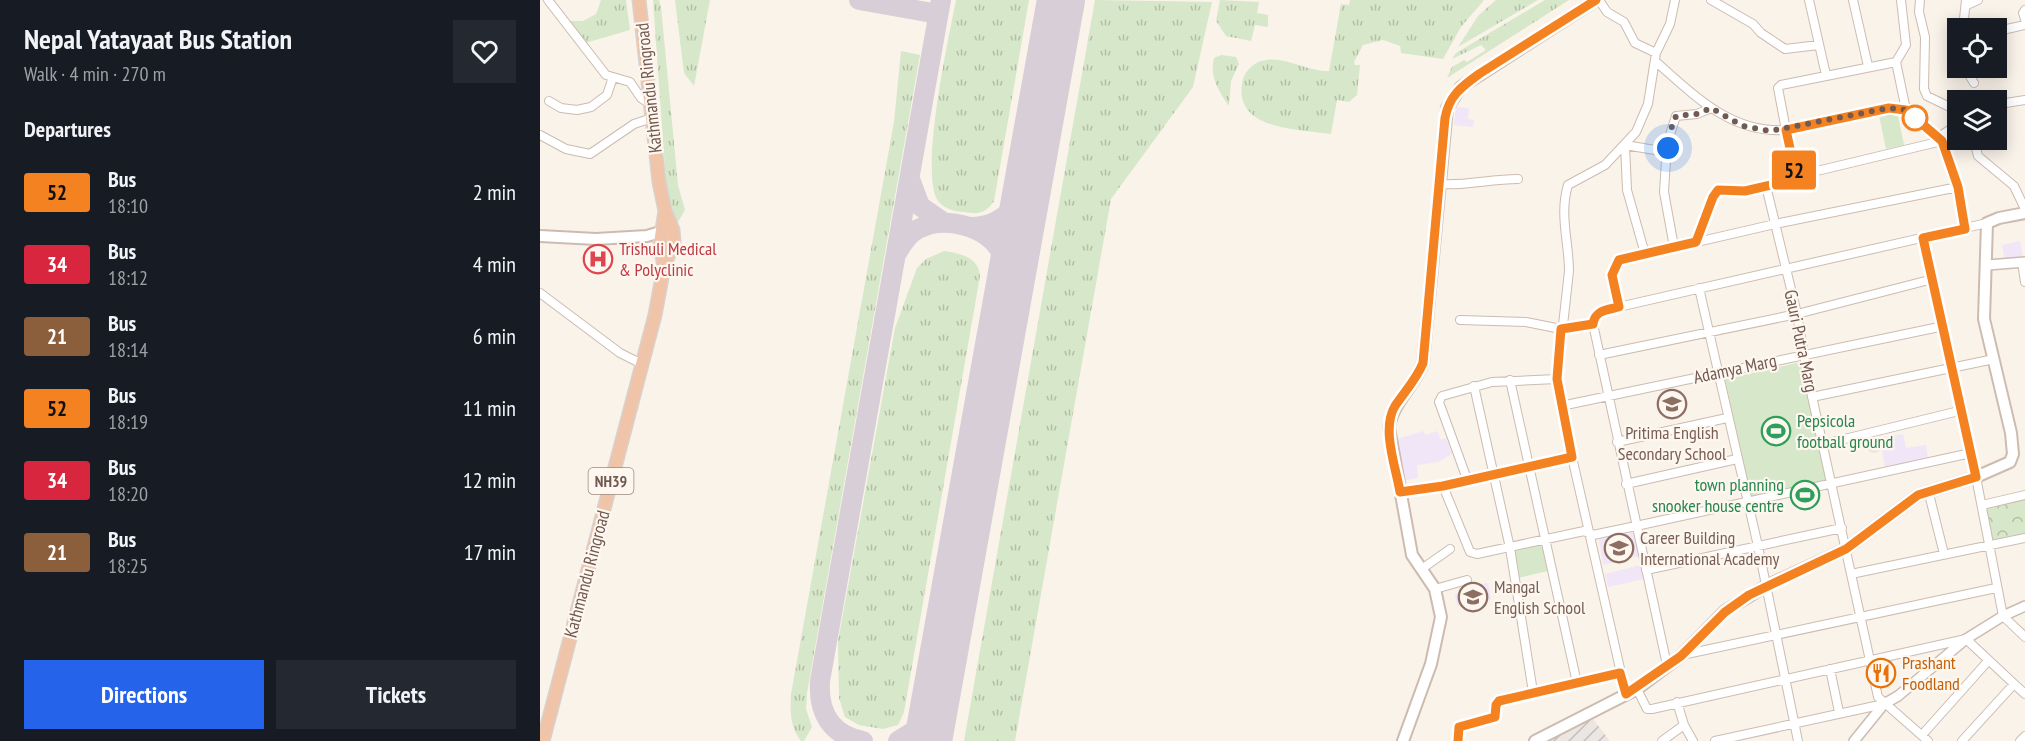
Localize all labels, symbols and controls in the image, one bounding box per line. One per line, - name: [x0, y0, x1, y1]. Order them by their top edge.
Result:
- map controls: [1947, 18, 2007, 150]
- button: locate: [1947, 18, 2007, 78]
- text: Nepal Yatayaat Bus Station: [24, 20, 292, 57]
- button: heart: [453, 20, 516, 83]
- street label: Kathmandu Ringroad: [630, 22, 667, 154]
- text: Walk · 4 min · 270 m: [24, 61, 166, 87]
- button: layers: [1947, 90, 2007, 150]
- unlabelled marker: [1902, 105, 1928, 131]
- text: Departures: [24, 115, 111, 143]
- your location: [1653, 133, 1683, 163]
- line badge: 52: [1767, 150, 1821, 190]
- text: 52: [1784, 157, 1804, 184]
- text: Bus: [108, 165, 136, 193]
- text: 2 min: [473, 178, 516, 206]
- text: 52: [47, 179, 67, 206]
- text: 18:10: [108, 193, 148, 219]
- text: Bus: [108, 237, 136, 265]
- place label: Trishuli Medical & Polyclinic: [619, 237, 717, 281]
- hospital icon: Trishuli Medical & Polyclinic: [582, 243, 614, 275]
- text: 4 min: [473, 250, 516, 278]
- text: 34: [47, 251, 67, 278]
- text: 18:12: [108, 265, 148, 291]
- street label: Gauri Putra Marg: [1779, 288, 1824, 394]
- text: Bus: [108, 309, 136, 337]
- text: 6 min: [473, 322, 516, 350]
- text: 21: [47, 323, 67, 350]
- text: 18:14: [108, 337, 148, 363]
- street label: Adamya Marg: [1691, 348, 1779, 389]
- text: Bus: [108, 381, 136, 409]
- school or university icon: Pritima English Secondary School: [1656, 388, 1688, 420]
- text: 11 min: [463, 394, 516, 422]
- text: 52: [47, 395, 67, 422]
- text: 18:19: [108, 409, 148, 435]
- place label: Pepsicola football ground: [1797, 409, 1893, 453]
- sports icon: Pepsicola football ground: [1760, 415, 1792, 447]
- place label: Pritima English Secondary School: [1618, 421, 1727, 465]
- text: Bus: [108, 453, 136, 481]
- text: 12 min: [463, 466, 516, 494]
- text: 34: [47, 467, 67, 494]
- road number: NH39: [588, 468, 634, 494]
- place label: town planning snooker house centre: [1652, 473, 1784, 517]
- sports icon: town planning snooker house centre: [1789, 479, 1821, 511]
- text: 18:20: [108, 481, 148, 507]
- street label: Kathmandu Ringroad: [558, 508, 615, 640]
- text: Bus: [108, 525, 136, 553]
- place label: Career Building International Academy: [1640, 526, 1779, 570]
- school or university icon: Career Building International Academy: [1603, 532, 1635, 564]
- text: 17 min: [464, 538, 516, 566]
- text: 21: [47, 539, 67, 566]
- text: 18:25: [108, 553, 148, 579]
- place label: Mangal English School: [1494, 575, 1586, 619]
- school or university icon: Mangal English School: [1457, 581, 1489, 613]
- place label: Prashant Foodland: [1902, 651, 1960, 695]
- restaurant icon: Prashant Foodland: [1865, 657, 1897, 689]
- button: Directions: [24, 660, 264, 729]
- button: Tickets: [276, 660, 516, 729]

